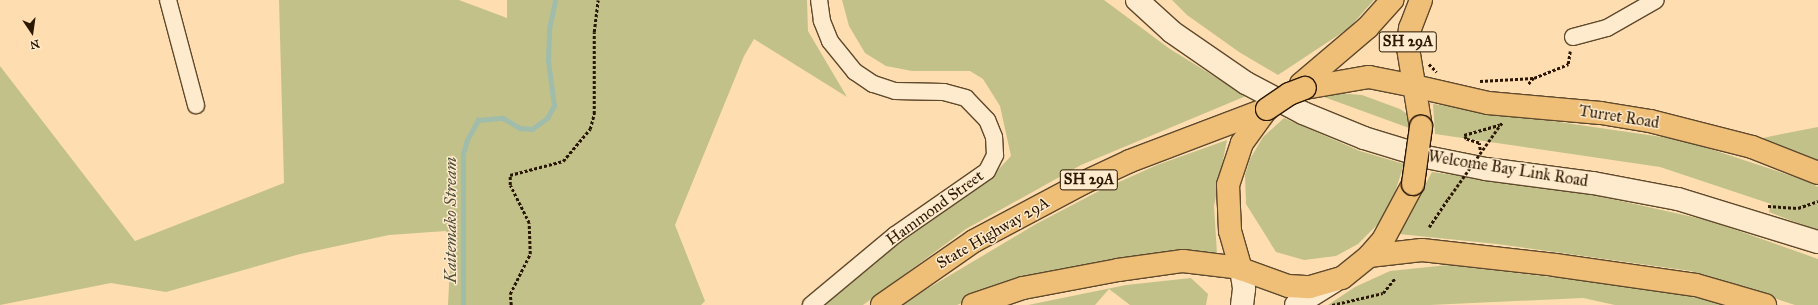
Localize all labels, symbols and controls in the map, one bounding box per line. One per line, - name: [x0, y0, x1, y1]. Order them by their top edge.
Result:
- north arrow: [12, 12, 52, 52]
- road number: SH 29A: [1378, 29, 1438, 55]
- text: N: [29, 37, 41, 52]
- street label: Turret Road: [1577, 101, 1661, 133]
- street label: Welcome Bay Link Road: [1427, 147, 1589, 191]
- water label: Kaitemako Stream: [441, 157, 461, 283]
- street label: Hammond Street: [883, 166, 987, 250]
- road number: SH 29A: [1059, 167, 1119, 193]
- street label: State Highway 29A: [933, 193, 1053, 273]

